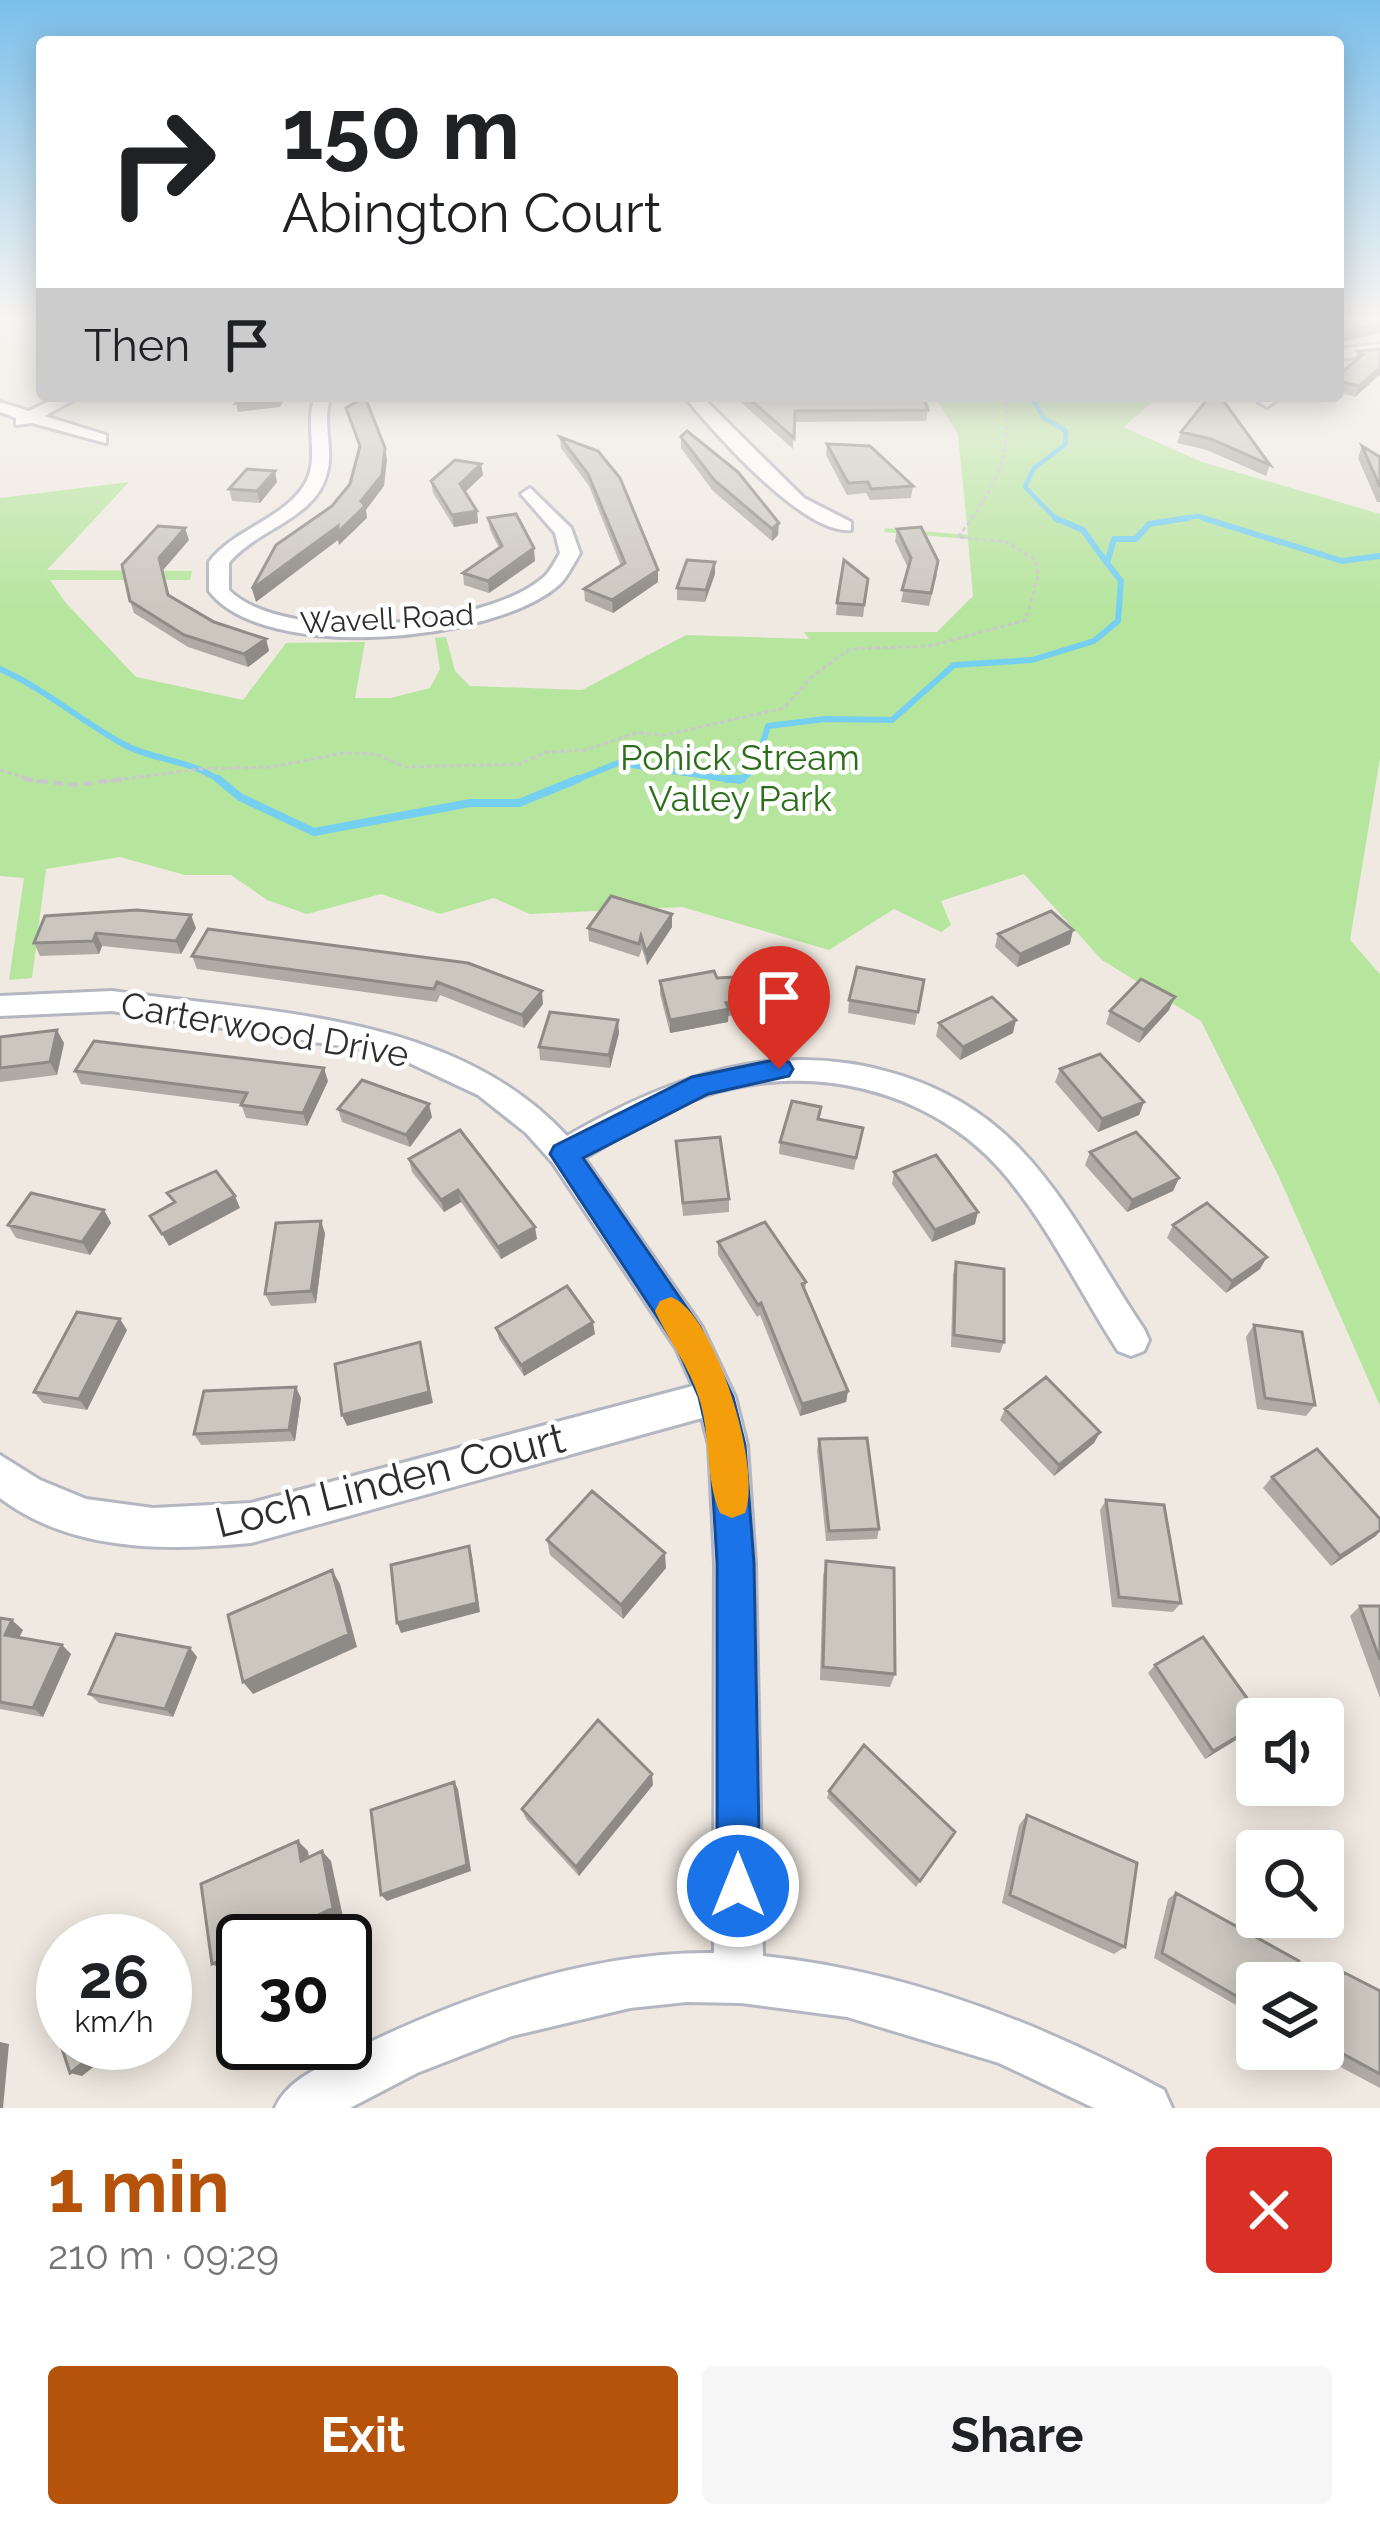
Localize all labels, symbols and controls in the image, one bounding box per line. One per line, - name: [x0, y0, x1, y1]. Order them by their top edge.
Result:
- text: 150 m: [282, 80, 520, 179]
- icon: right: [84, 84, 240, 240]
- text: Abington Court: [282, 181, 662, 245]
- icon: arrive: [214, 312, 280, 378]
- text: Then: [84, 319, 190, 372]
- street label: Wavell Road: [299, 596, 475, 641]
- park label: Pohick Stream Valley Park: [620, 736, 860, 819]
- pin: [728, 946, 830, 1069]
- icon: arrive: [746, 964, 812, 1030]
- street label: Carterwood Drive: [118, 983, 412, 1075]
- street label: Loch Linden Court: [210, 1413, 570, 1548]
- map controls: [1236, 1698, 1344, 2070]
- button: sound: [1236, 1698, 1344, 1806]
- position arrow: [675, 1823, 801, 1949]
- button: search: [1236, 1830, 1344, 1938]
- speed limit sign: 30: [216, 1914, 372, 2070]
- text: 26: [79, 1942, 149, 2012]
- button: layers: [1236, 1962, 1344, 2070]
- text: km/h: [74, 2004, 154, 2039]
- text: 1 min: [48, 2144, 230, 2229]
- button: close: [1206, 2147, 1332, 2273]
- text: 210 m · 09:29: [48, 2232, 279, 2278]
- button: Exit: [48, 2366, 678, 2504]
- button: Share: [702, 2366, 1332, 2504]

